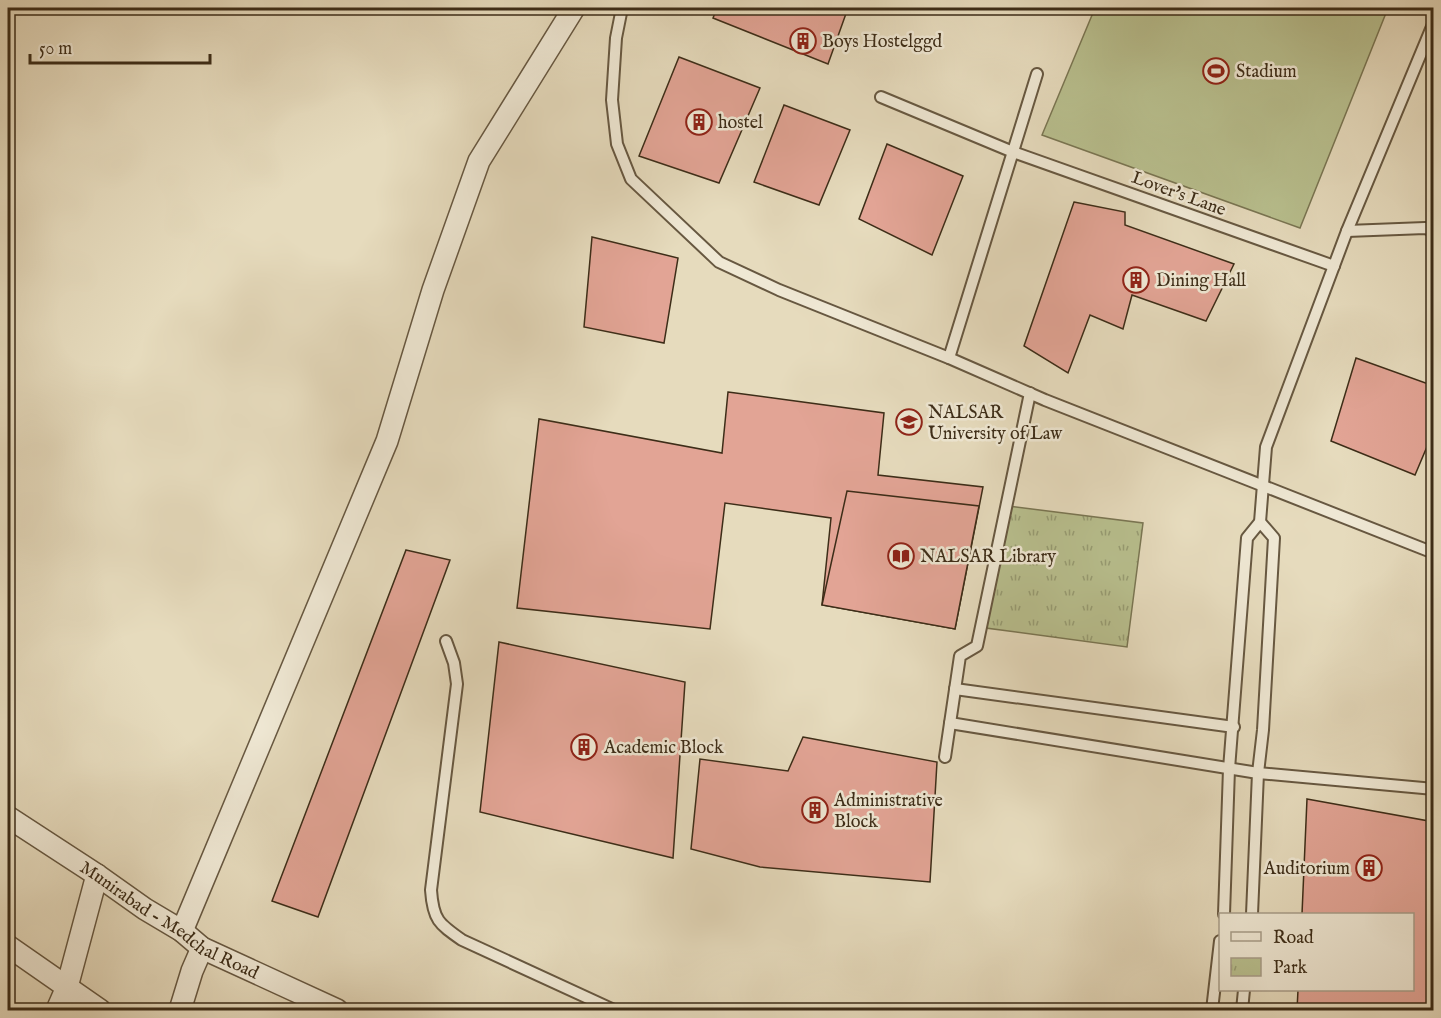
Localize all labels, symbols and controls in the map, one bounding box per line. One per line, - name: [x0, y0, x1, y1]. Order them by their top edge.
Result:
- building icon: Boys Hostelggd: [788, 26, 818, 56]
- scale bar: [30, 27, 210, 65]
- place label: Boys Hostelggd: [822, 31, 943, 54]
- text: 50 m: [39, 38, 72, 61]
- sports icon: Stadium: [1201, 56, 1231, 86]
- place label: Stadium: [1236, 61, 1297, 84]
- building icon: hostel: [684, 107, 714, 137]
- place label: hostel: [718, 112, 763, 135]
- street label: Lover's Lane: [1128, 167, 1229, 222]
- building icon: Dining Hall: [1121, 265, 1151, 295]
- place label: Dining Hall: [1156, 270, 1246, 293]
- place label: NALSAR University of Law: [928, 402, 1063, 446]
- school or university icon: NALSAR University of Law: [894, 407, 924, 437]
- library icon: NALSAR Library: [886, 541, 916, 571]
- place label: NALSAR Library: [920, 546, 1056, 569]
- building icon: Academic Block: [569, 732, 599, 762]
- place label: Academic Block: [603, 737, 724, 760]
- place label: Administrative Block: [833, 790, 943, 834]
- building icon: Administrative Block: [800, 795, 830, 825]
- building icon: Auditorium: [1354, 853, 1384, 883]
- street label: Munirabad - Medchal Road: [75, 857, 262, 986]
- place label: Auditorium: [1263, 858, 1350, 881]
- legend: [1219, 913, 1414, 991]
- text: Road: [1273, 927, 1314, 950]
- text: Park: [1273, 957, 1308, 980]

